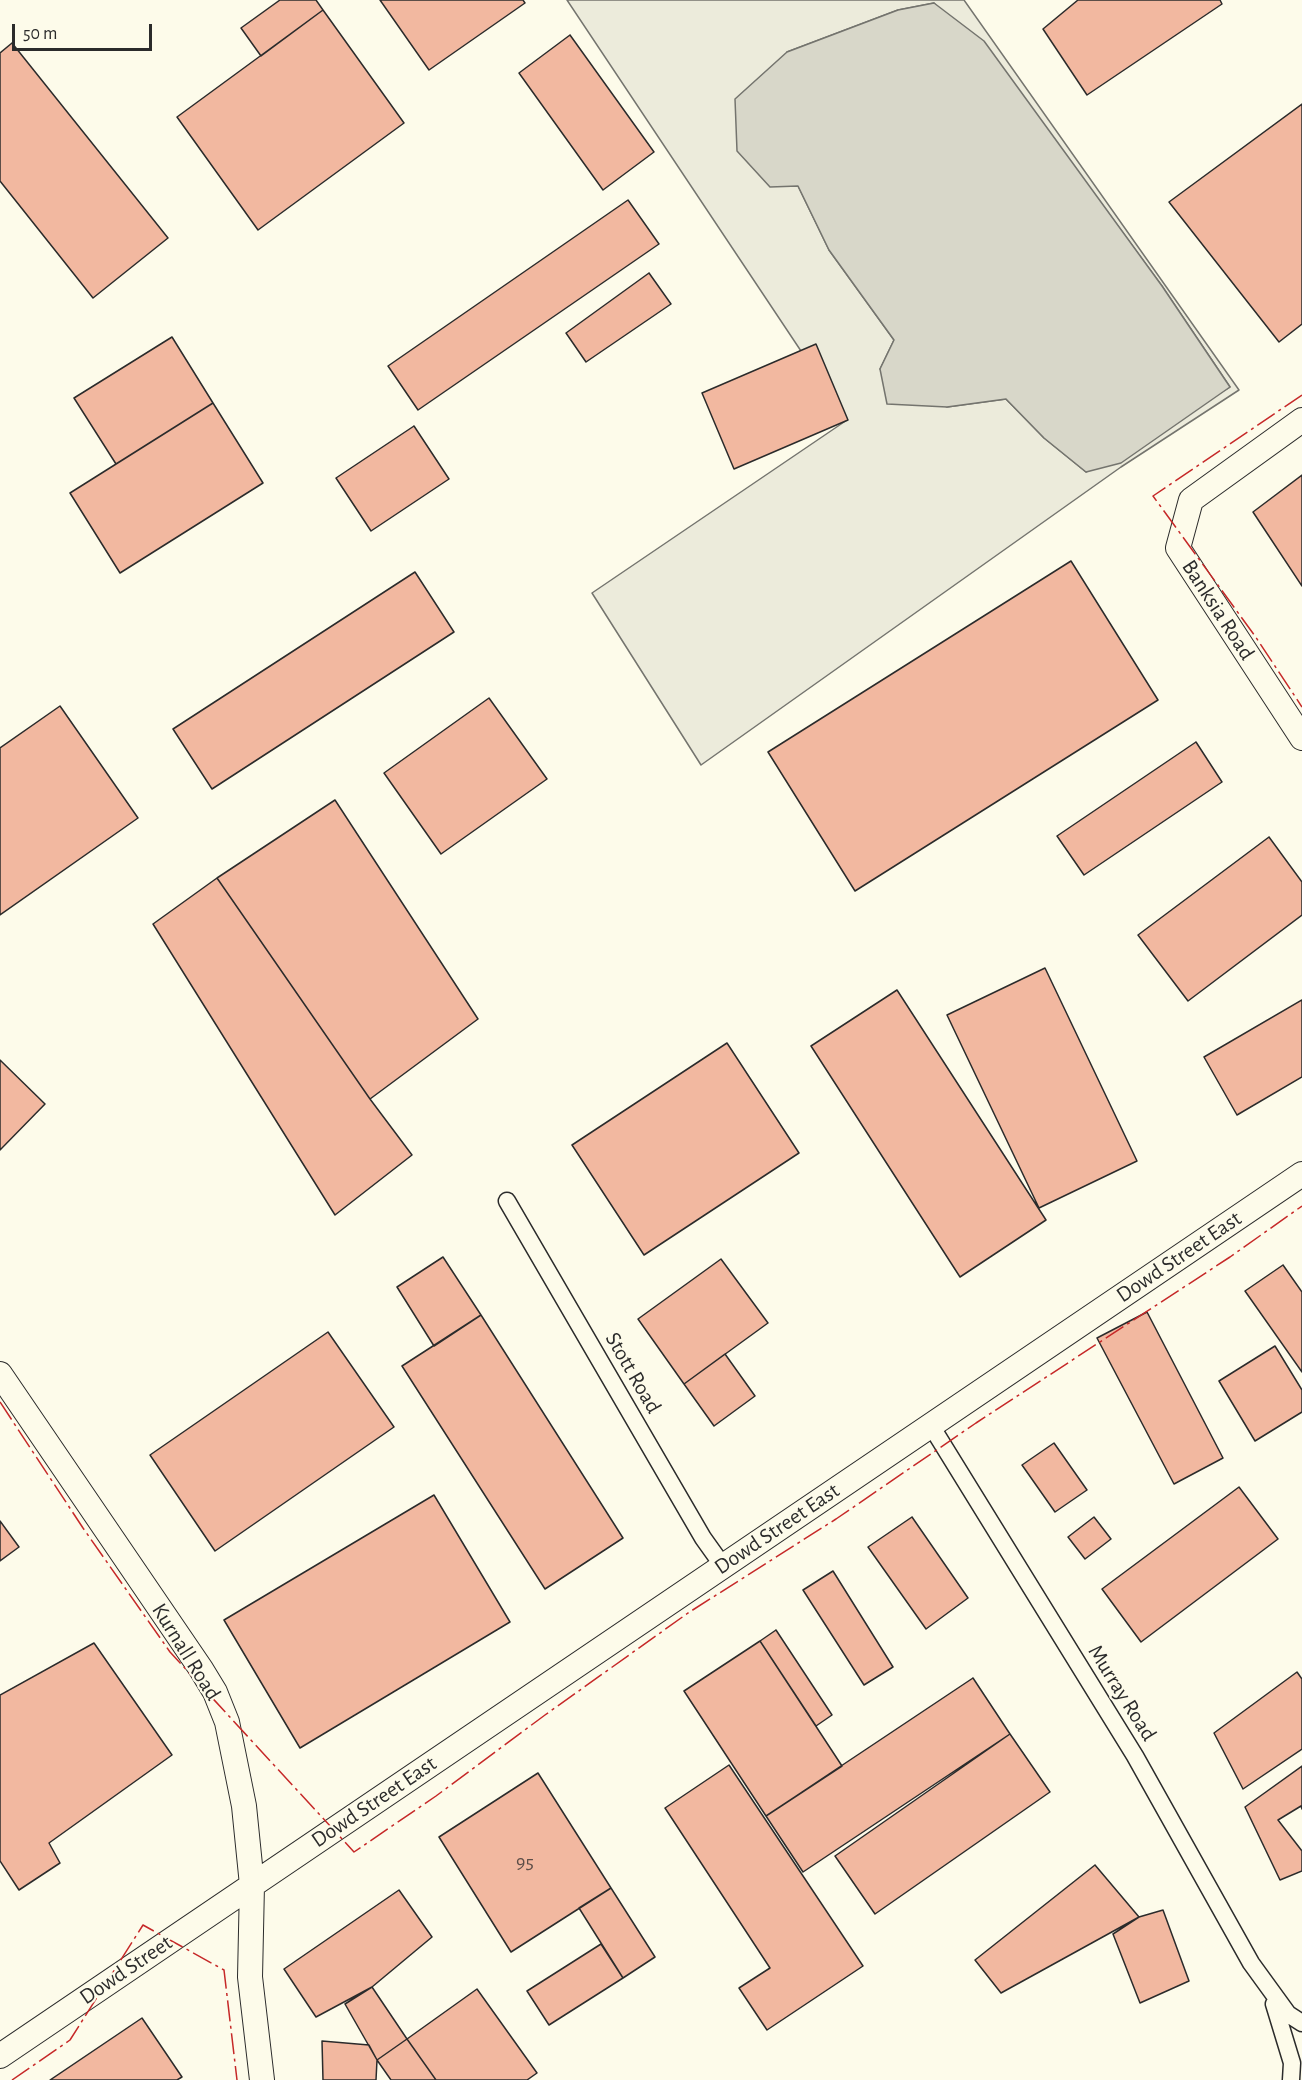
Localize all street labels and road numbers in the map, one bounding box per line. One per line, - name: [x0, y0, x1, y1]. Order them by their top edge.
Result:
- street label: Banksia Road: [1176, 555, 1260, 665]
- street label: Dowd Street East: [1111, 1205, 1247, 1309]
- street label: Stott Road: [599, 1328, 667, 1418]
- street label: Dowd Street East: [709, 1477, 845, 1581]
- street label: Kurnall Road: [146, 1599, 226, 1705]
- street label: Murray Road: [1082, 1640, 1162, 1746]
- street label: Dowd Street East: [306, 1750, 442, 1854]
- street label: Dowd Street: [75, 1929, 177, 2011]

